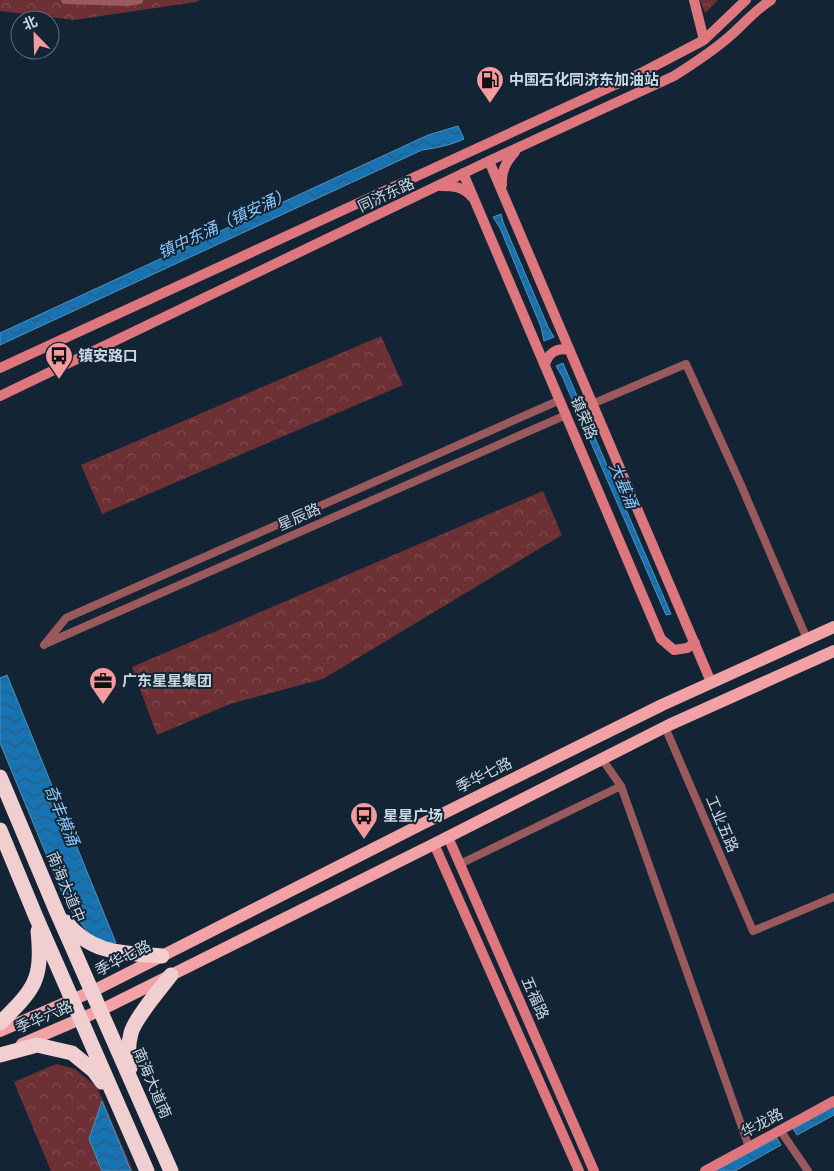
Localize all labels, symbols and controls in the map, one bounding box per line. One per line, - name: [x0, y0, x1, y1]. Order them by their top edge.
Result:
- north arrow: [10, 10, 60, 60]
- text: 北: [20, 12, 40, 34]
- fuel station icon: 中国石化同济东加油站: [475, 65, 505, 104]
- place label: 中国石化同济东加油站: [509, 70, 659, 90]
- street label: 同济东路: [355, 173, 417, 217]
- water label: 镇中东涌（镇安涌）: [155, 184, 294, 263]
- bus stop icon: 镇安路口: [44, 341, 74, 380]
- place label: 镇安路口: [78, 346, 138, 366]
- street label: 镇荣路: [566, 393, 602, 443]
- water label: 大基涌: [604, 459, 643, 513]
- street label: 星辰路: [274, 499, 324, 535]
- office icon: 广东星星集团: [88, 666, 118, 705]
- place label: 广东星星集团: [122, 671, 212, 691]
- street label: 季华七路: [453, 753, 515, 797]
- water label: 奇丰横涌: [39, 782, 84, 851]
- street label: 工业五路: [701, 792, 743, 856]
- bus stop icon: 星星广场: [349, 801, 379, 840]
- place label: 星星广场: [383, 806, 443, 826]
- street label: 南海大道中: [42, 849, 90, 925]
- street label: 季华七路: [92, 935, 154, 981]
- street label: 五福路: [517, 973, 553, 1023]
- street label: 季华六路: [12, 996, 76, 1038]
- street label: 南海大道南: [128, 1045, 176, 1121]
- street label: 华龙路: [737, 1104, 787, 1142]

